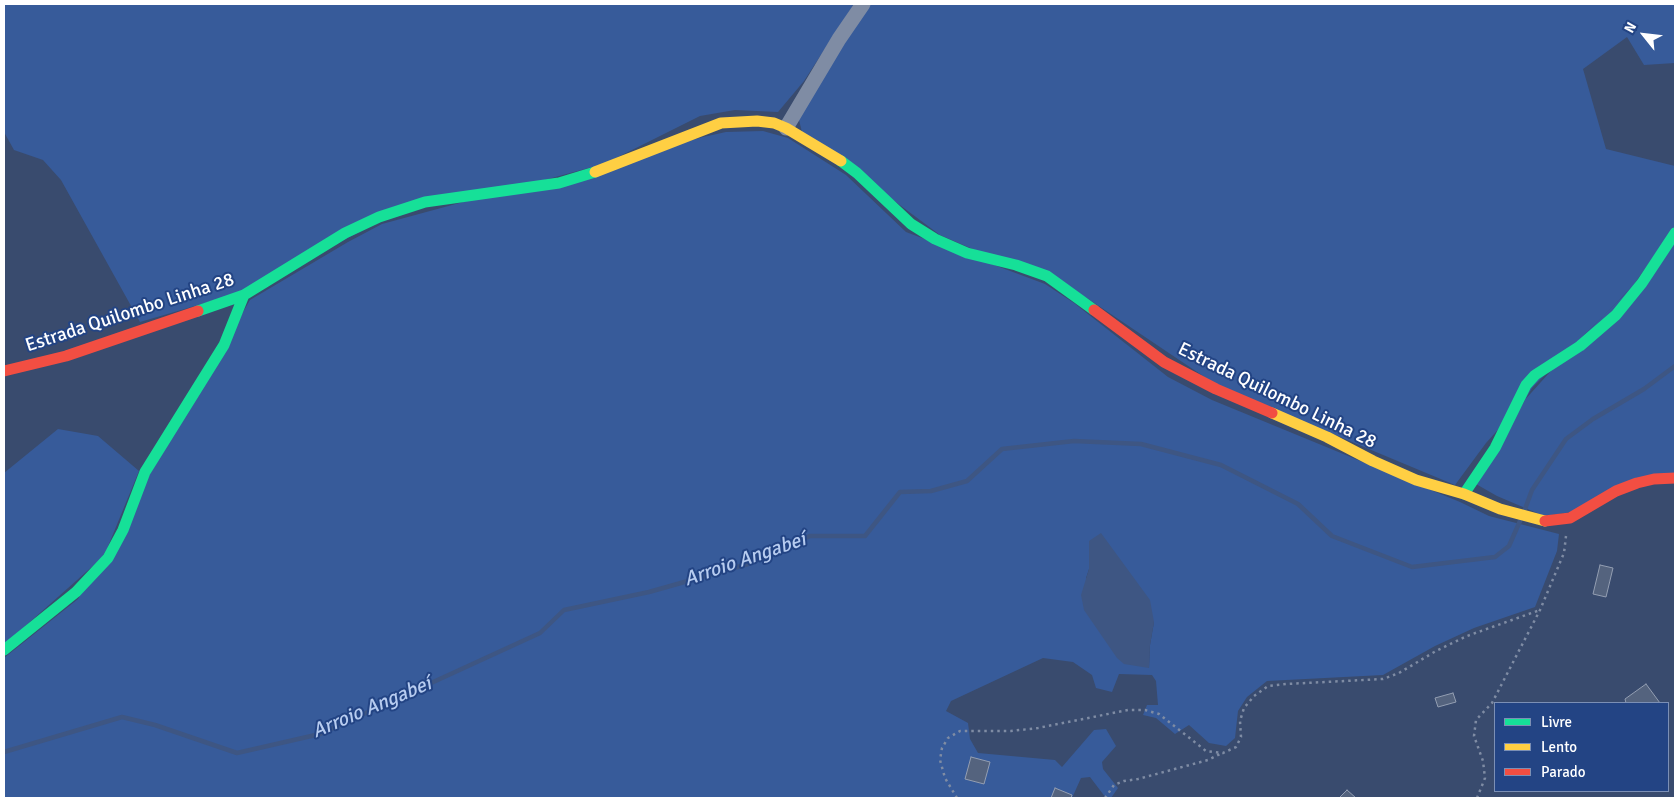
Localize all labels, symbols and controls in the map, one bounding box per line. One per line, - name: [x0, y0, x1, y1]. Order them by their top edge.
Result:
- north arrow: [1619, 10, 1669, 60]
- text: N: [1621, 19, 1640, 36]
- street label: Estrada Quilombo Linha 28: [23, 268, 237, 358]
- street label: Estrada Quilombo Linha 28: [1174, 338, 1380, 454]
- water label: Arroio Angabeí: [681, 528, 809, 592]
- water label: Arroio Angabeí: [309, 672, 435, 744]
- legend: [1494, 702, 1669, 792]
- text: Livre: [1541, 713, 1572, 731]
- text: Lento: [1541, 738, 1577, 756]
- text: Parado: [1541, 763, 1586, 781]

